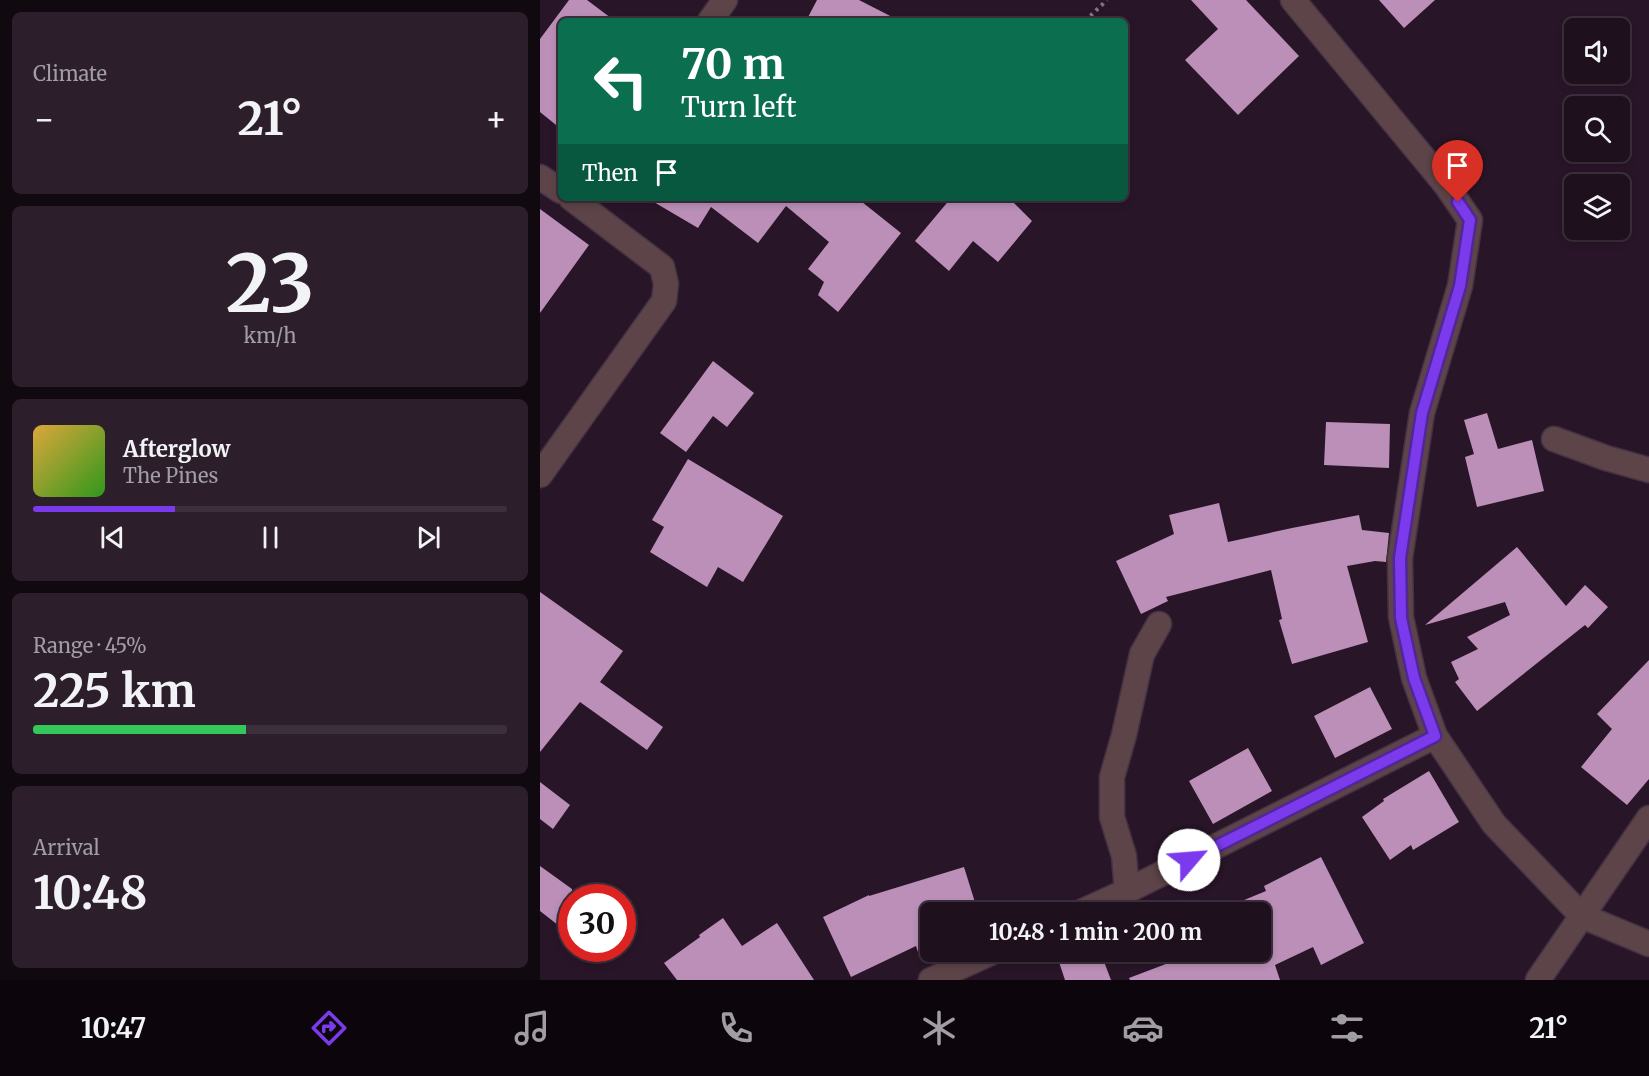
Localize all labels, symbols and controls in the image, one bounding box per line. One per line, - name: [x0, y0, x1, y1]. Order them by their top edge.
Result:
- map controls: [1564, 18, 1630, 240]
- button: sound: [1564, 18, 1630, 84]
- text: 70 m: [681, 38, 785, 90]
- icon: left: [582, 42, 660, 120]
- text: Climate: [33, 61, 107, 86]
- text: Turn left: [681, 90, 796, 124]
- text: 21°: [237, 91, 303, 147]
- button: search: [1564, 96, 1630, 162]
- text: −: [33, 99, 55, 140]
- text: +: [485, 99, 507, 140]
- pin: [1432, 140, 1483, 202]
- icon: arrive: [1441, 149, 1474, 182]
- icon: arrive: [650, 156, 683, 189]
- text: Then: [582, 159, 638, 187]
- button: layers: [1564, 174, 1630, 240]
- text: 23: [226, 235, 314, 333]
- text: km/h: [244, 323, 296, 348]
- text: Afterglow: [123, 435, 230, 463]
- text: The Pines: [123, 463, 218, 488]
- icon: previous: [96, 521, 129, 554]
- icon: pause: [254, 521, 287, 554]
- icon: next: [412, 521, 445, 554]
- text: Range · 45%: [33, 633, 147, 658]
- text: 225 km: [33, 663, 196, 719]
- position arrow: [1157, 828, 1221, 892]
- text: Arrival: [33, 835, 100, 860]
- text: 10:48: [33, 865, 147, 921]
- speed limit sign: 30: [558, 884, 636, 962]
- text: 10:48 · 1 min · 200 m: [989, 918, 1202, 946]
- icon: directions: [308, 1007, 350, 1049]
- icon: music: [511, 1007, 553, 1049]
- icon: phone: [715, 1007, 757, 1049]
- icon: climate: [918, 1007, 960, 1049]
- icon: car: [1122, 1007, 1164, 1049]
- icon: filters: [1326, 1007, 1368, 1049]
- text: 10:47: [81, 1011, 146, 1045]
- text: 21°: [1529, 1011, 1568, 1045]

